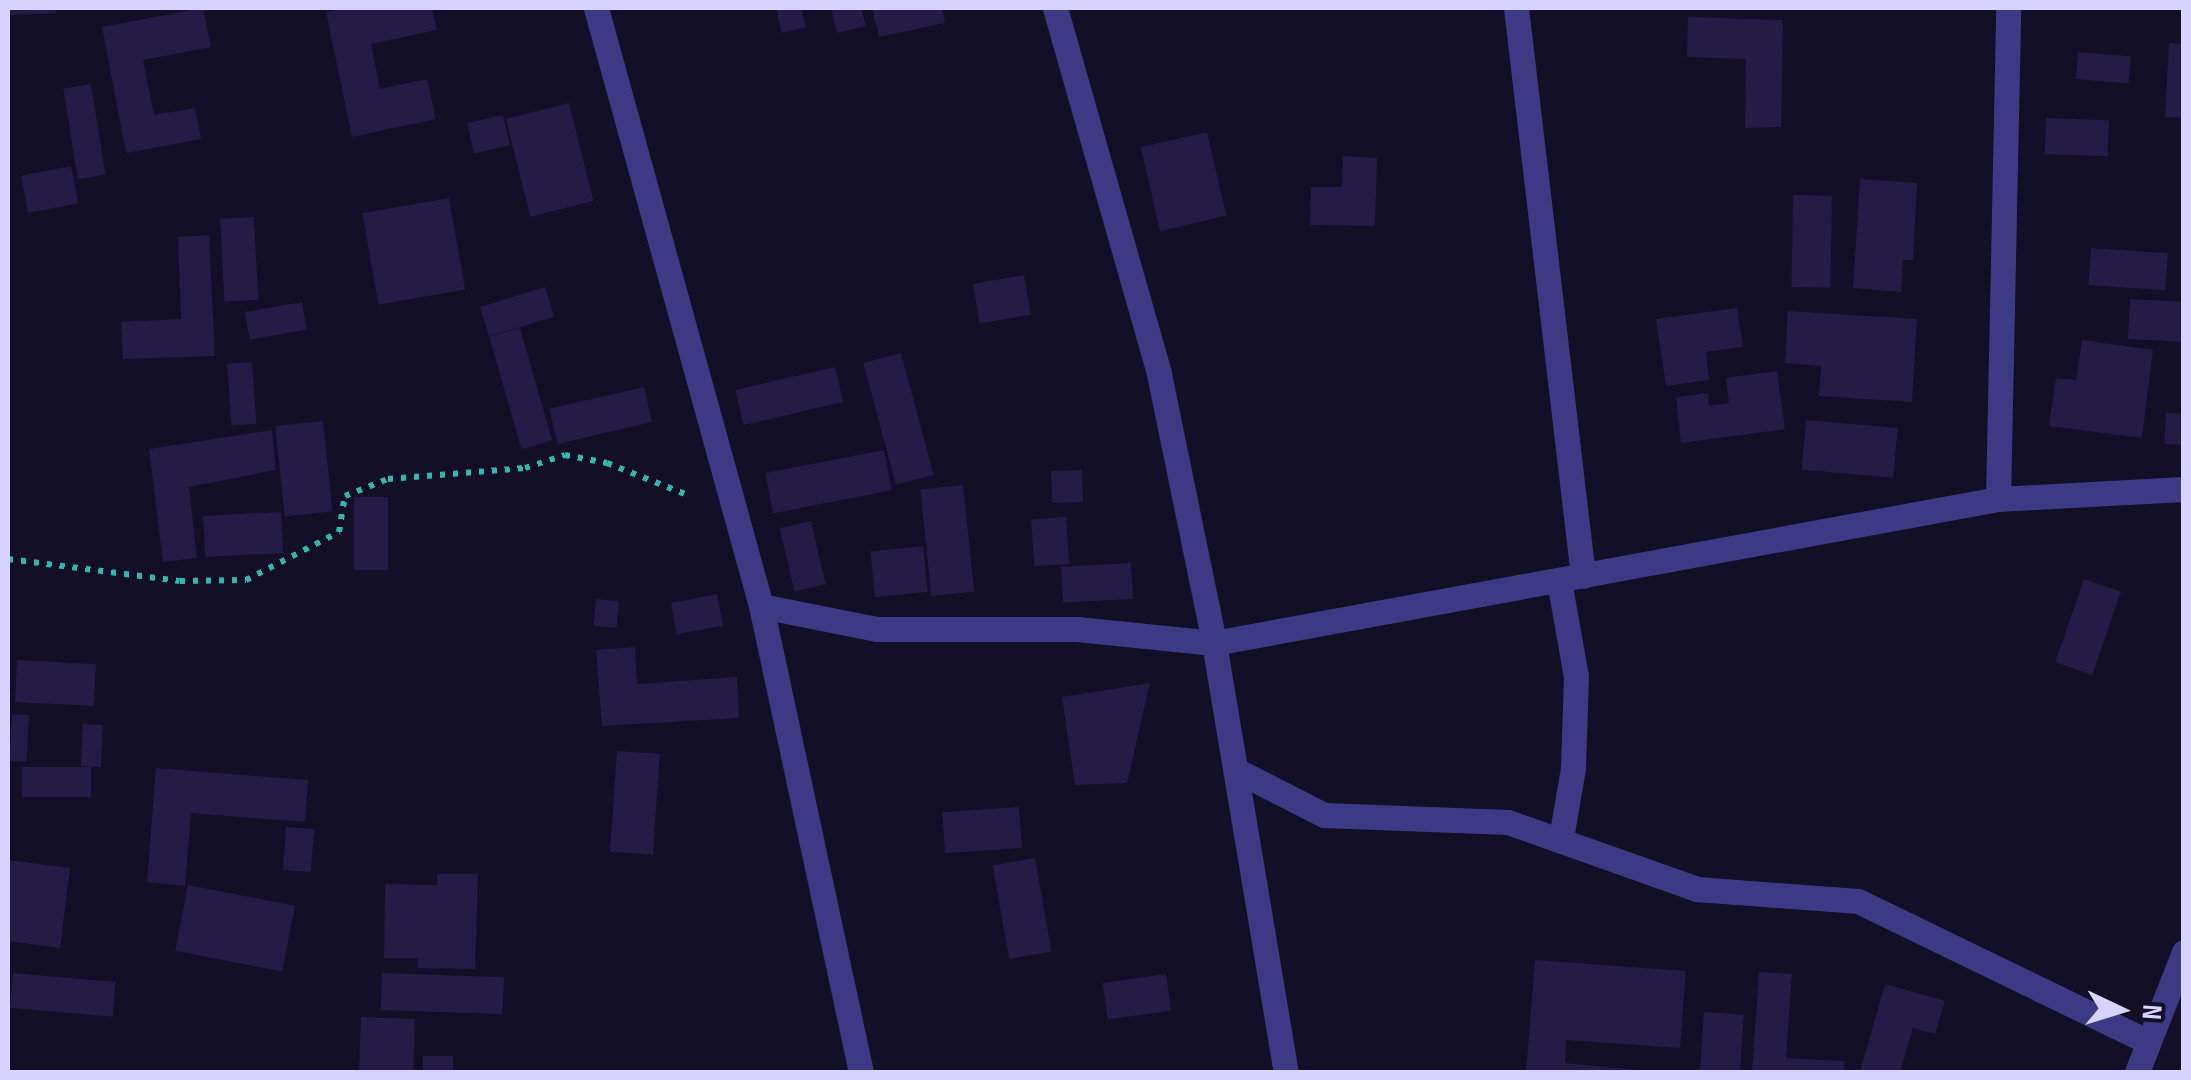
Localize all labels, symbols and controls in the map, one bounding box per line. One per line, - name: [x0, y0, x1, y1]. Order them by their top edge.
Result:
- north arrow: [2071, 960, 2171, 1060]
- text: N: [2134, 1004, 2168, 1021]

